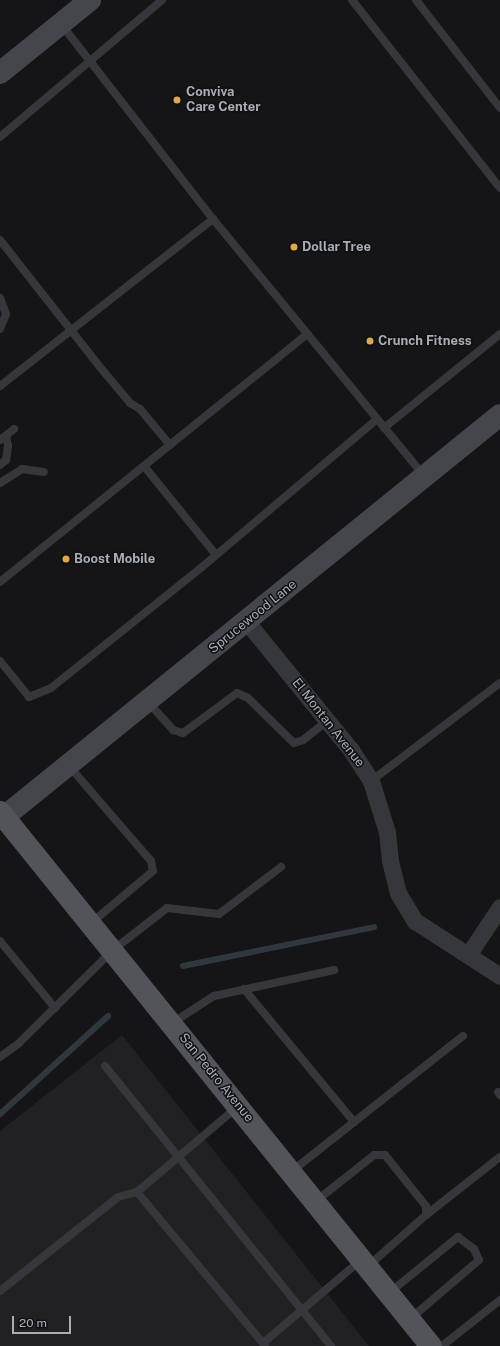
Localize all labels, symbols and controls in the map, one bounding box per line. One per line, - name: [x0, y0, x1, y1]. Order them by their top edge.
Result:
- place label: Conviva Care Center: [186, 85, 261, 116]
- marker: Conviva Care Center: [171, 94, 183, 106]
- place label: Dollar Tree: [302, 239, 371, 255]
- marker: Dollar Tree: [289, 242, 299, 252]
- place label: Crunch Fitness: [378, 333, 472, 349]
- marker: Crunch Fitness: [365, 336, 375, 346]
- place label: Boost Mobile: [74, 551, 155, 567]
- marker: Boost Mobile: [61, 554, 71, 564]
- street label: Sprucewood Lane: [206, 577, 300, 657]
- street label: El Montan Avenue: [288, 675, 368, 771]
- street label: San Pedro Avenue: [175, 1030, 257, 1126]
- scale bar: [14, 1308, 73, 1334]
- text: 20 m: [19, 1316, 47, 1330]

